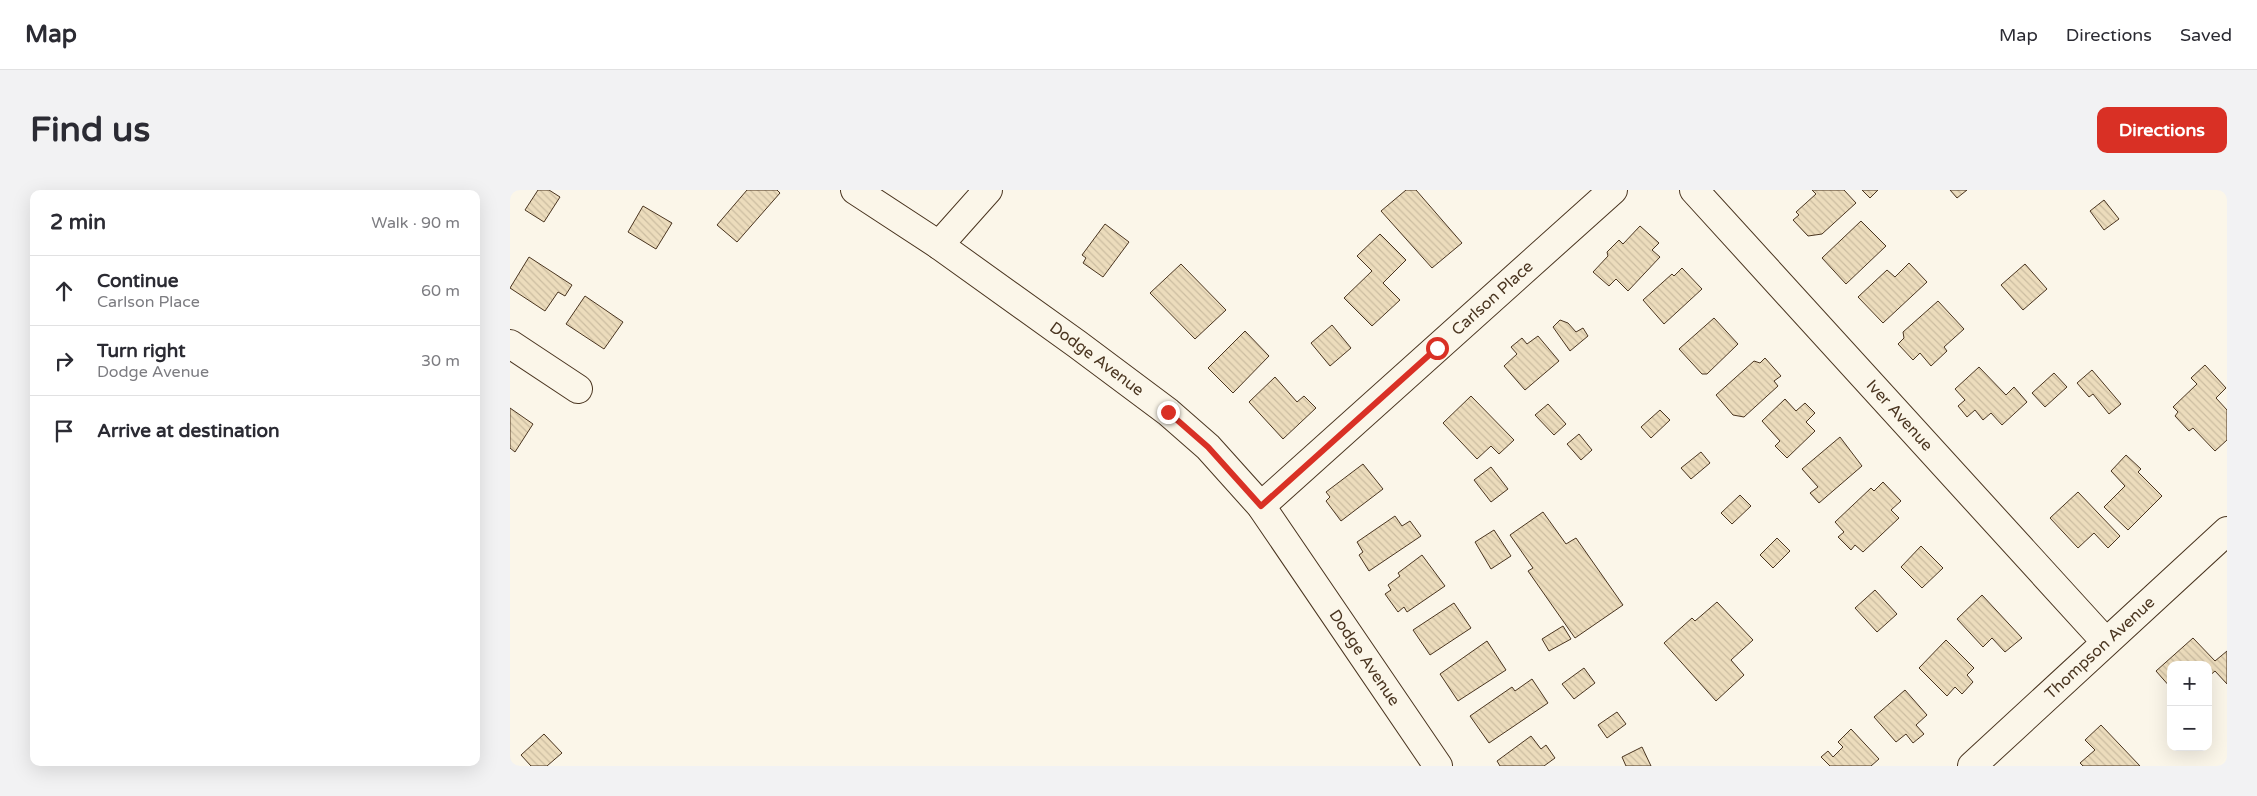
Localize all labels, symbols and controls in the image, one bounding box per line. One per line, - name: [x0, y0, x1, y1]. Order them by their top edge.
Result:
- text: Map: [25, 20, 77, 49]
- text: Map: [1999, 24, 2038, 46]
- text: Directions: [2066, 24, 2152, 46]
- text: Saved: [2180, 24, 2232, 46]
- button: Directions: [2097, 107, 2227, 153]
- text: Find us: [30, 109, 150, 151]
- text: 2 min: [50, 210, 106, 235]
- text: Walk · 90 m: [371, 213, 460, 233]
- street label: Carlson Place: [1448, 256, 1537, 340]
- text: Continue: [97, 270, 179, 292]
- icon: ahead: [50, 277, 78, 305]
- text: 60 m: [421, 281, 460, 301]
- text: Carlson Place: [97, 292, 200, 312]
- street label: Dodge Avenue: [1046, 318, 1148, 400]
- route start: [1426, 337, 1449, 360]
- text: Turn right: [97, 340, 185, 362]
- icon: right: [50, 347, 78, 375]
- text: 30 m: [421, 351, 460, 371]
- text: Dodge Avenue: [97, 362, 209, 382]
- street label: Iver Avenue: [1862, 376, 1937, 455]
- route end: [1157, 401, 1180, 424]
- icon: arrive: [50, 417, 78, 445]
- text: Arrive at destination: [97, 420, 280, 442]
- street label: Thompson Avenue: [2041, 592, 2159, 704]
- street label: Dodge Avenue: [1325, 606, 1404, 710]
- map controls: [2167, 661, 2212, 751]
- button: +: [2167, 661, 2212, 706]
- button: −: [2167, 706, 2212, 751]

